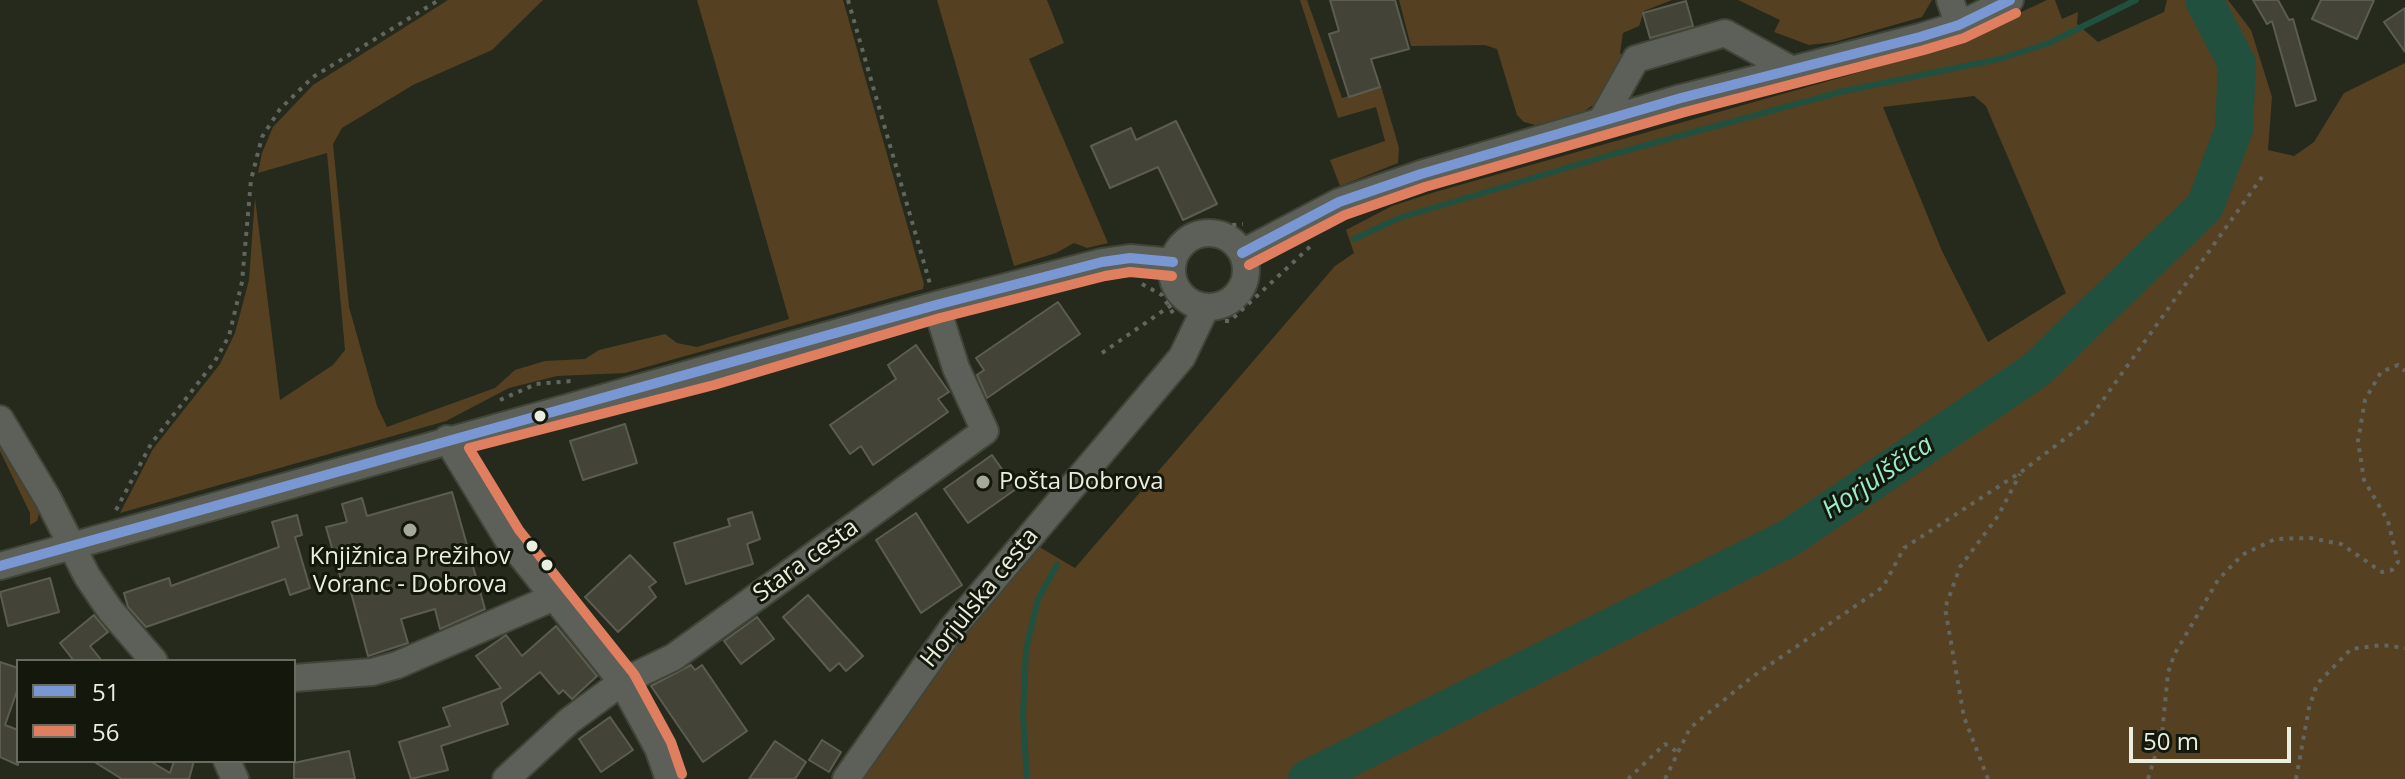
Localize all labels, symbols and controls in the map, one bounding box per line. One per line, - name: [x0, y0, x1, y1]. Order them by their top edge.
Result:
- unlabelled marker: [532, 408, 548, 424]
- water label: Horjulščica: [1817, 430, 1939, 526]
- place label: Pošta Dobrova: [999, 468, 1164, 496]
- marker: Pošta Dobrova: [974, 473, 992, 491]
- street label: Stara cesta: [748, 513, 864, 609]
- marker: Knjižnica Prežihov Voranc - Dobrova: [401, 521, 419, 539]
- street label: Horjulska cesta: [915, 523, 1045, 673]
- unlabelled marker: [524, 538, 540, 554]
- place label: Knjižnica Prežihov Voranc - Dobrova: [310, 543, 510, 599]
- unlabelled marker: [539, 557, 555, 573]
- legend: [16, 659, 296, 763]
- text: 51: [92, 675, 119, 708]
- scale bar: [2133, 711, 2295, 761]
- text: 56: [92, 715, 119, 748]
- text: 50 m: [2143, 724, 2199, 757]

